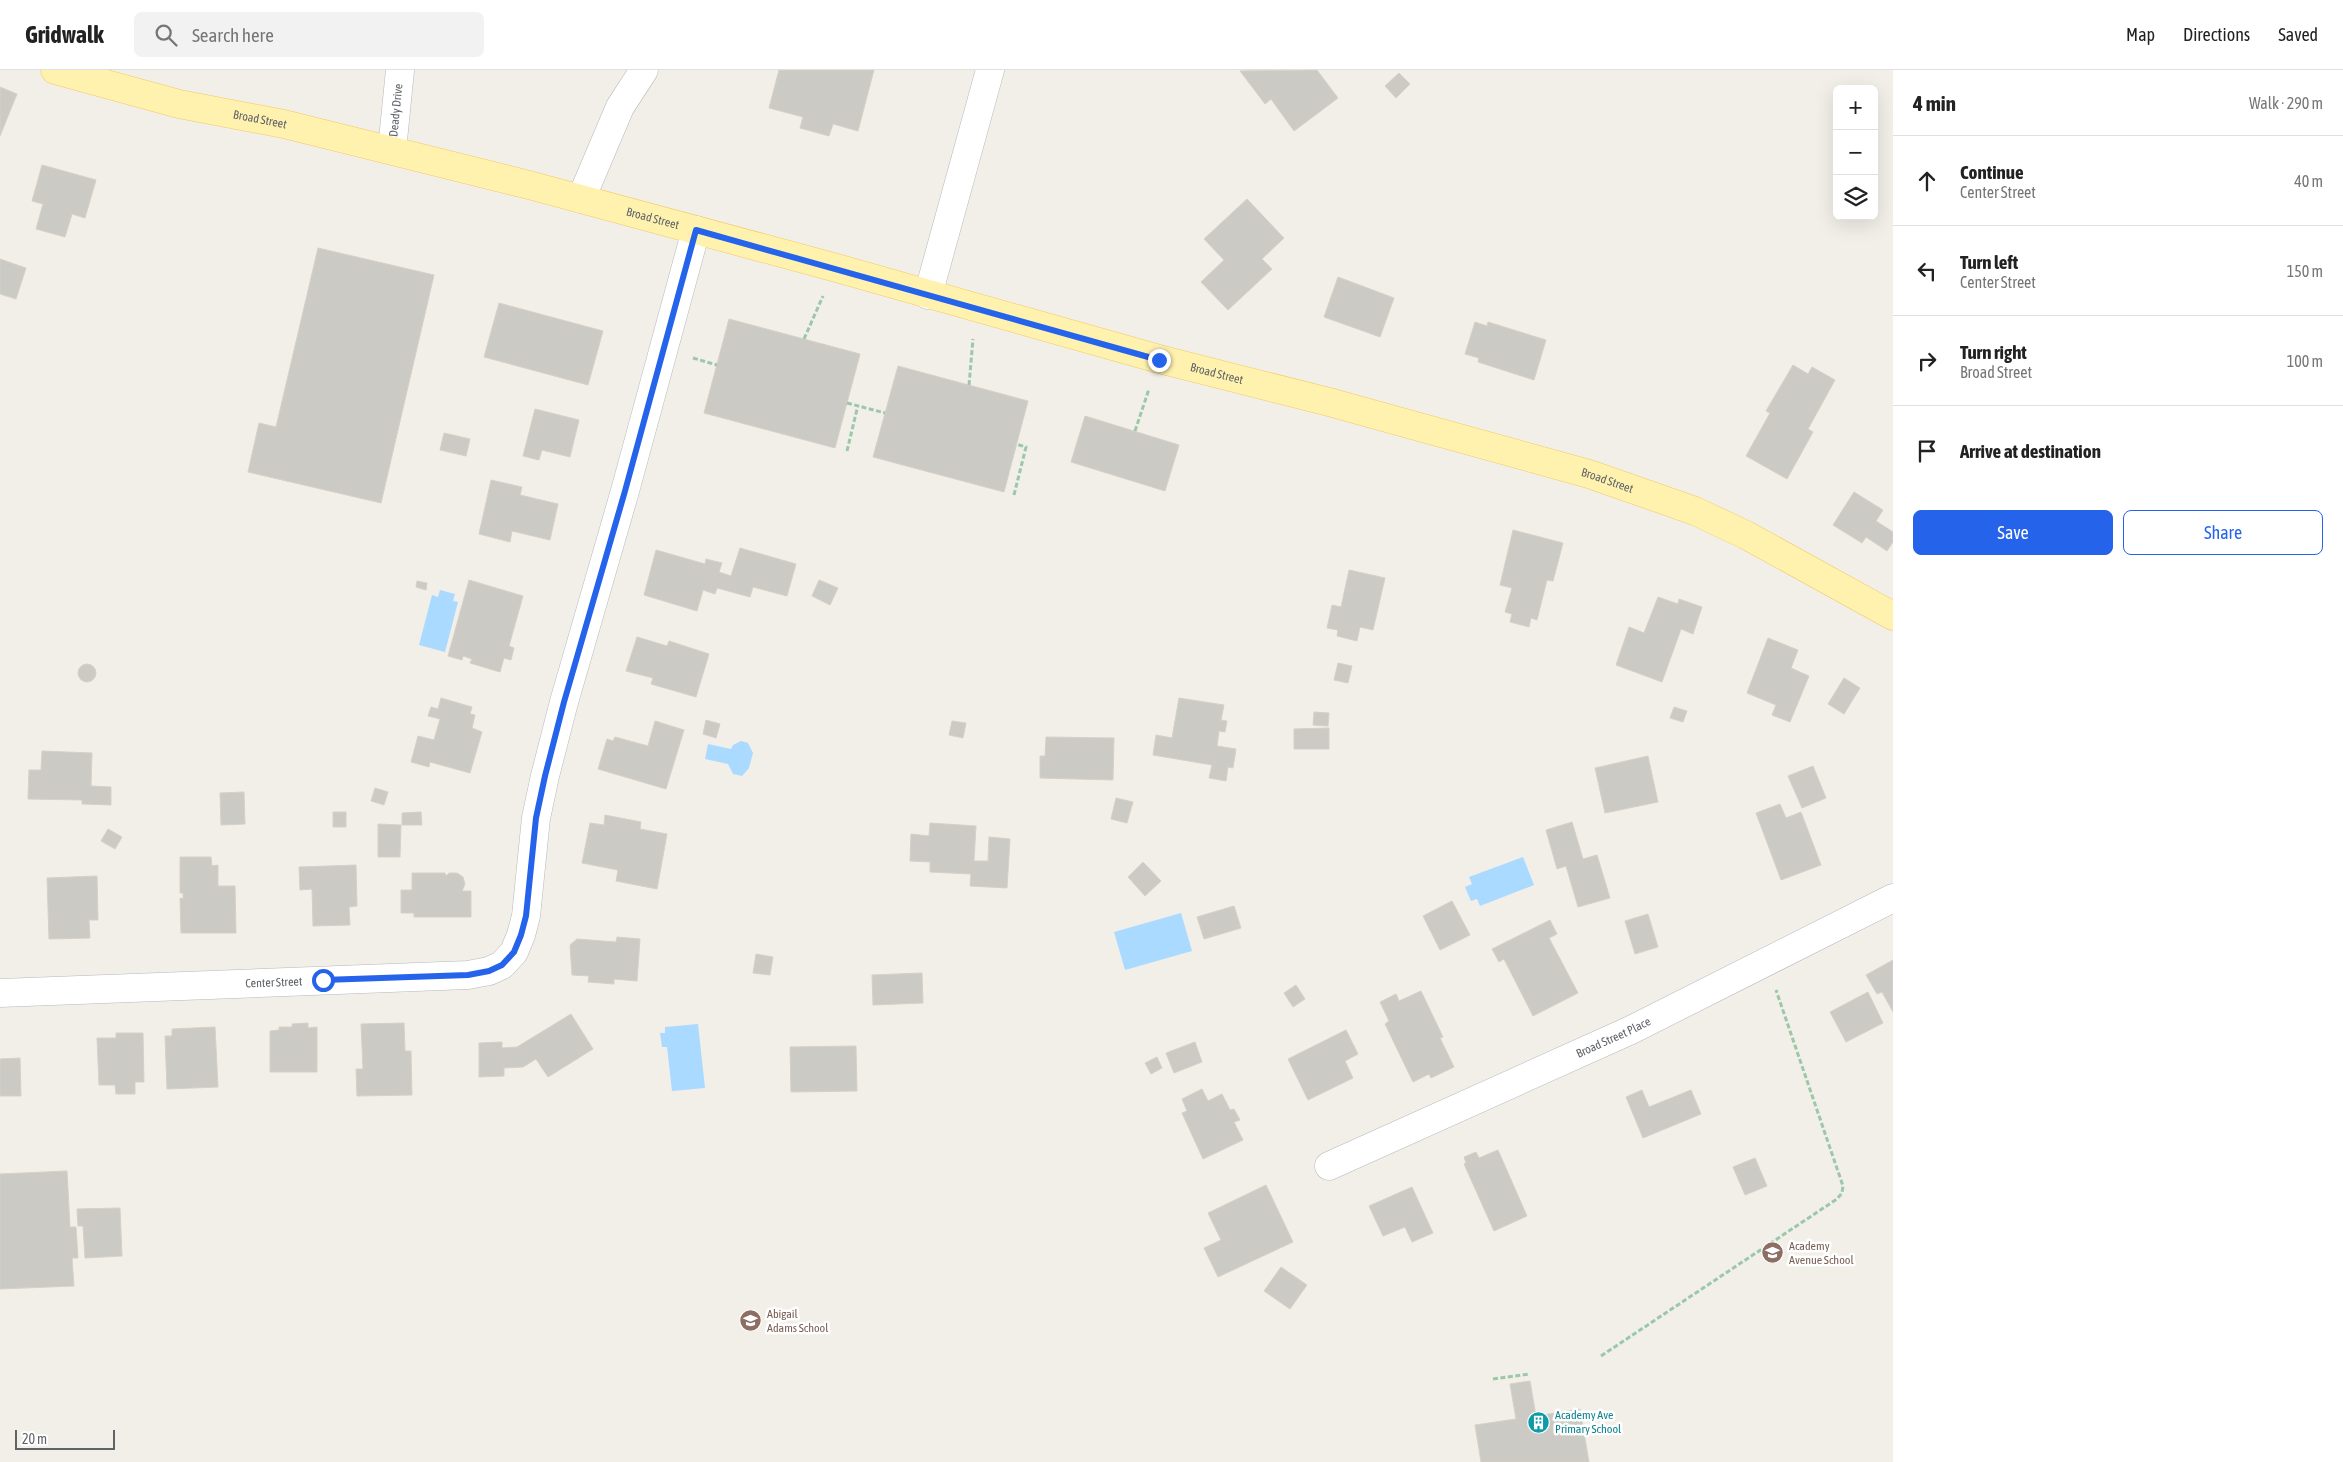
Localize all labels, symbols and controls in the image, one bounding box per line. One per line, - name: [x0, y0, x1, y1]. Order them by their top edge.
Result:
- search box: [134, 12, 484, 57]
- text: Gridwalk: [25, 21, 104, 48]
- icon: search: [152, 21, 180, 49]
- text: Search here: [192, 24, 274, 46]
- text: Map: [2126, 24, 2155, 45]
- text: Directions: [2183, 24, 2250, 45]
- text: Saved: [2278, 24, 2318, 45]
- street label: Deady Drive: [386, 83, 406, 137]
- map controls: [1833, 85, 1878, 220]
- button: +: [1833, 85, 1878, 130]
- text: 4 min: [1913, 91, 1956, 115]
- text: Walk · 290 m: [2249, 94, 2323, 112]
- street label: Broad Street: [232, 107, 289, 132]
- button: −: [1833, 130, 1878, 175]
- text: Continue: [1960, 161, 2024, 183]
- icon: ahead: [1913, 167, 1941, 195]
- text: 40 m: [2294, 172, 2323, 190]
- button: layers: [1833, 175, 1878, 220]
- text: Center Street: [1960, 183, 2036, 201]
- street label: Broad Street: [625, 205, 681, 232]
- text: Turn left: [1960, 251, 2018, 273]
- icon: left: [1913, 257, 1941, 285]
- text: 150 m: [2287, 262, 2323, 280]
- text: Center Street: [1960, 273, 2036, 291]
- text: Turn right: [1960, 341, 2027, 363]
- icon: right: [1913, 347, 1941, 375]
- route end: [1148, 349, 1171, 372]
- text: 100 m: [2287, 352, 2323, 370]
- street label: Broad Street: [1189, 360, 1245, 387]
- text: Broad Street: [1960, 363, 2032, 381]
- icon: arrive: [1913, 437, 1941, 465]
- text: Arrive at destination: [1960, 440, 2101, 462]
- street label: Broad Street: [1580, 465, 1636, 496]
- button: Save: [1913, 510, 2113, 555]
- button: Share: [2123, 510, 2323, 555]
- route start: [312, 969, 335, 992]
- street label: Center Street: [245, 974, 303, 991]
- street label: Broad Street Place: [1574, 1014, 1653, 1061]
- place label: Academy Avenue School: [1789, 1239, 1854, 1267]
- school or university icon: Academy Avenue School: [1761, 1241, 1785, 1265]
- place label: Abigail Adams School: [767, 1307, 829, 1335]
- school or university icon: Abigail Adams School: [739, 1309, 763, 1333]
- place label: Academy Ave Primary School: [1555, 1408, 1622, 1436]
- building icon: Academy Ave Primary School: [1527, 1410, 1551, 1434]
- scale bar: [15, 1427, 115, 1450]
- text: 20 m: [22, 1431, 47, 1447]

